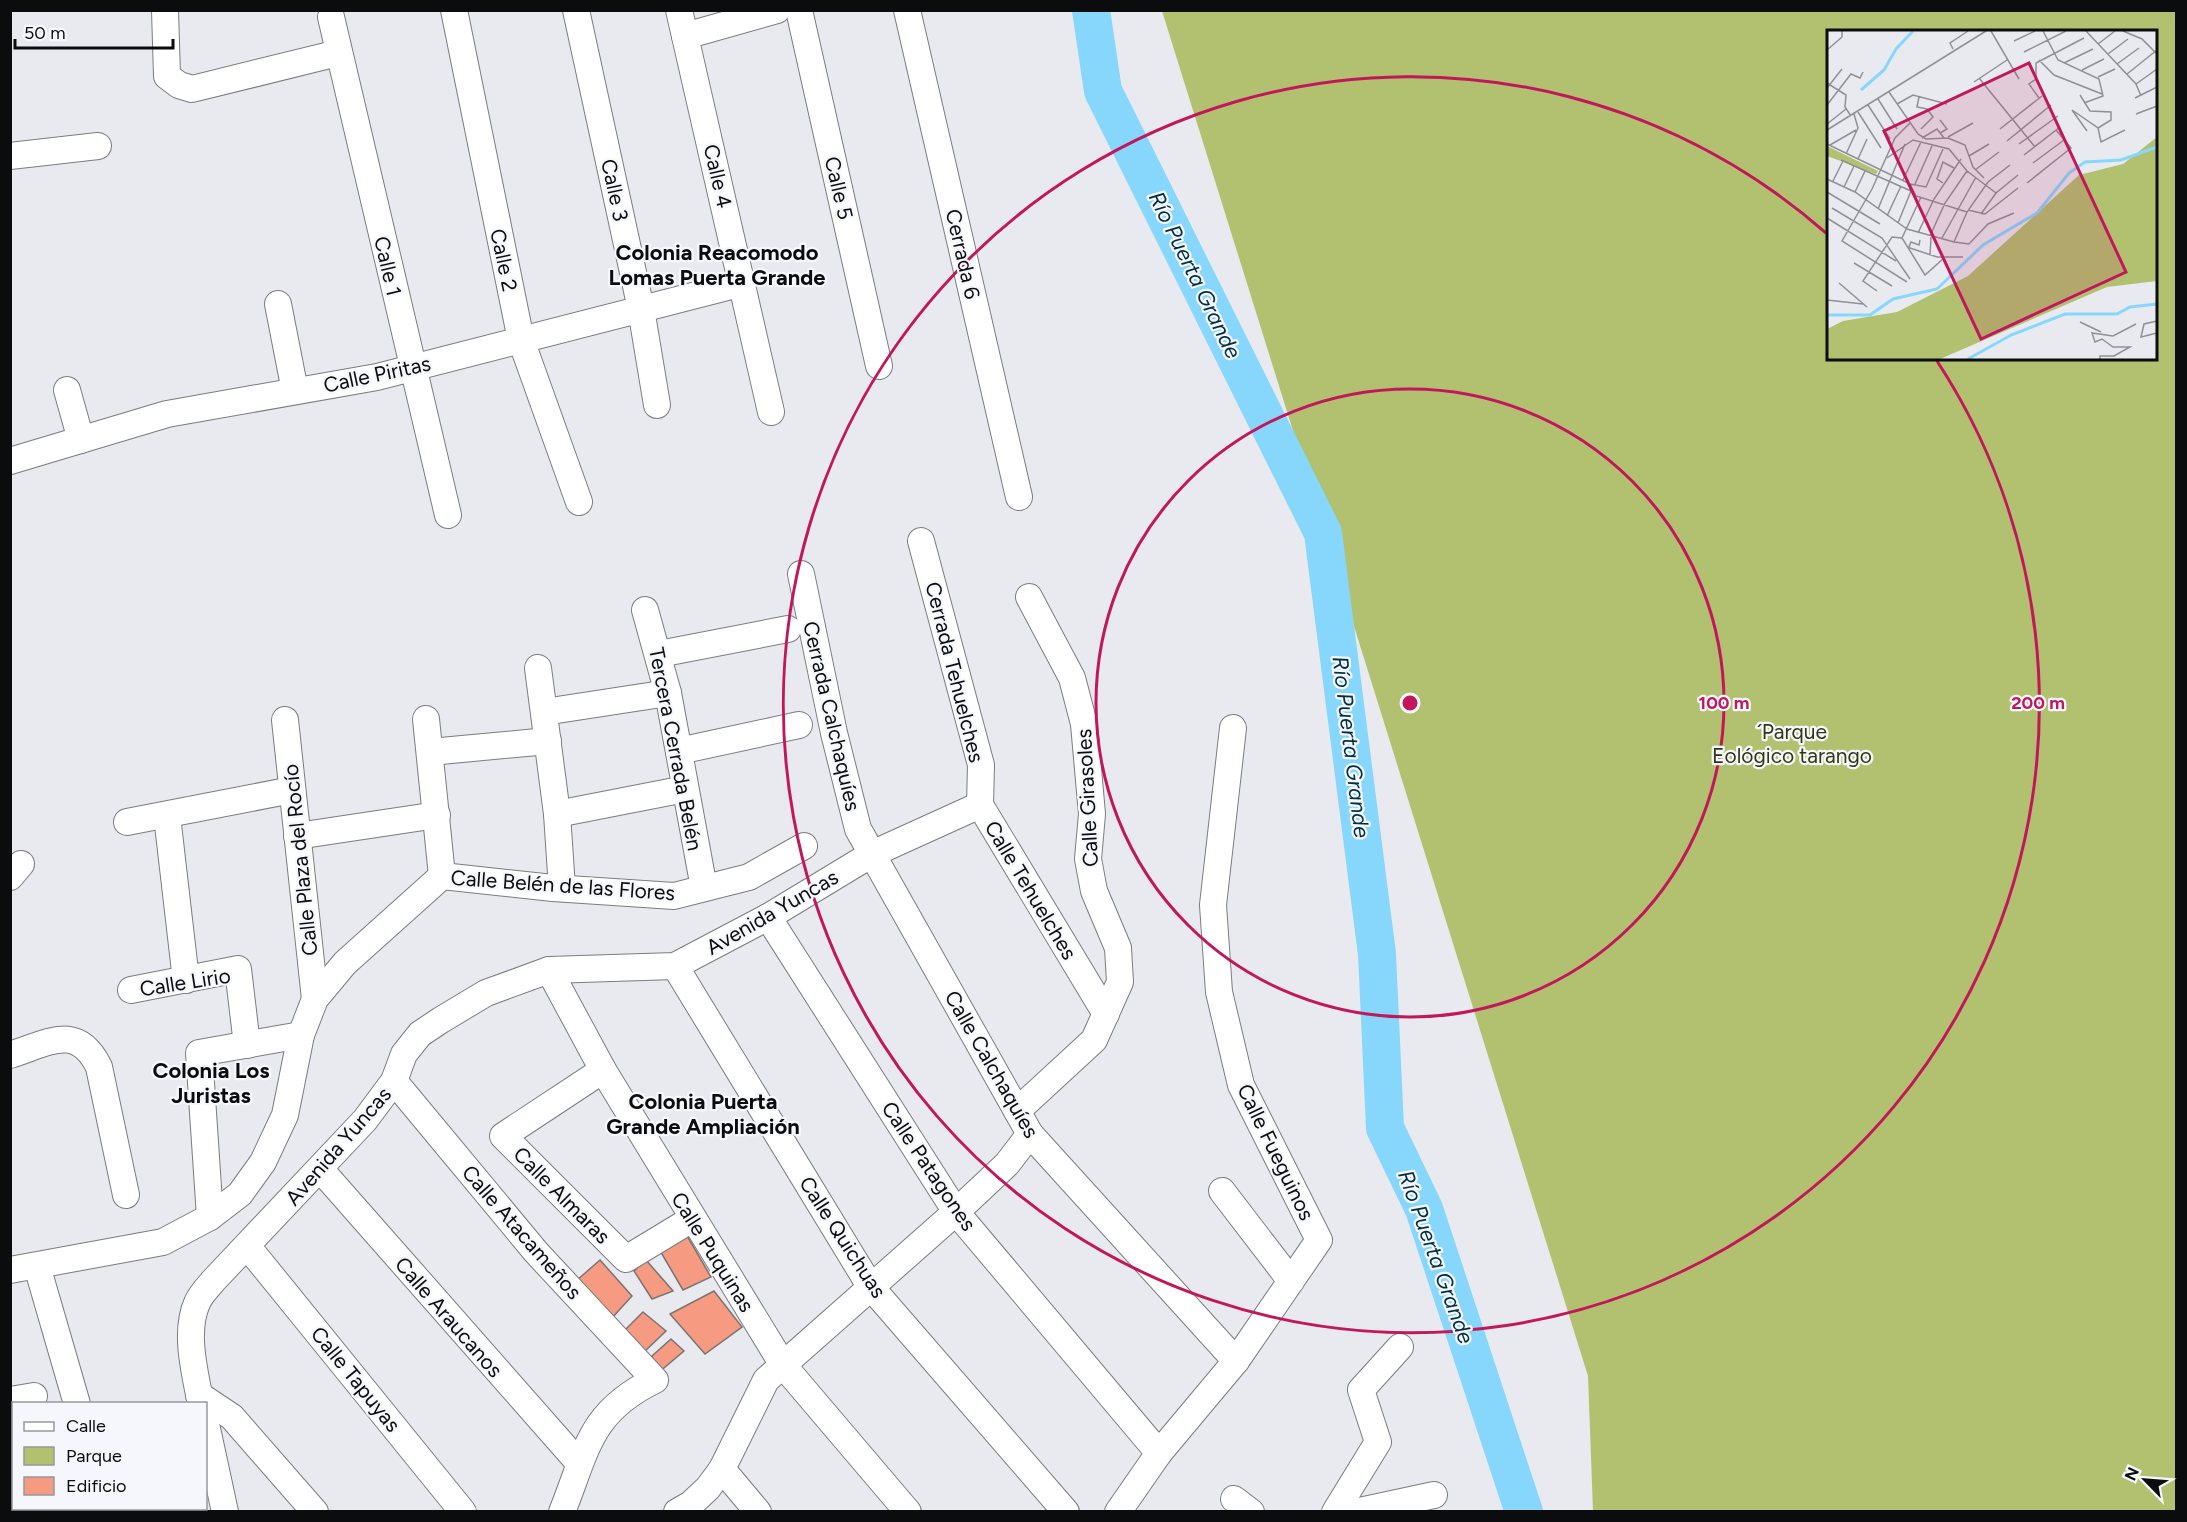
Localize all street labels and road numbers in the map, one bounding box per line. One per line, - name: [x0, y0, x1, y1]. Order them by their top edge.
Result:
- street label: Calle 4: [699, 142, 737, 210]
- street label: Calle 5: [820, 154, 858, 222]
- street label: Calle 3: [596, 157, 634, 223]
- street label: Cerrada 6: [941, 207, 986, 302]
- street label: Calle 2: [485, 226, 523, 294]
- street label: Calle 1: [369, 234, 407, 298]
- street label: Calle Piritas: [321, 350, 433, 398]
- street label: Cerrada Tehuelches: [920, 579, 990, 765]
- street label: Cerrada Calchaquíes: [798, 619, 866, 813]
- street label: Tercera Cerrada Belén: [644, 645, 708, 853]
- street label: Calle Girasoles: [1071, 728, 1103, 868]
- street label: Calle Plaza del Rocío: [277, 763, 323, 957]
- street label: Calle Tehuelches: [980, 816, 1082, 964]
- street label: Avenida Yuncas: [702, 864, 842, 960]
- street label: Calle Belén de las Flores: [450, 865, 676, 905]
- street label: Calle Lirio: [138, 962, 232, 1002]
- street label: Calle Calchaquíes: [940, 986, 1044, 1142]
- street label: Calle Fueguinos: [1232, 1080, 1320, 1224]
- street label: Avenida Yuncas: [280, 1082, 396, 1210]
- street label: Calle Patagones: [877, 1097, 981, 1235]
- street label: Calle Almaras: [508, 1141, 616, 1249]
- street label: Calle Atacameños: [457, 1160, 587, 1304]
- street label: Calle Quichuas: [794, 1171, 892, 1303]
- street label: Calle Puquinas: [666, 1188, 760, 1316]
- street label: Calle Araucanos: [390, 1252, 508, 1382]
- street label: Calle Tapuyas: [306, 1321, 406, 1437]

